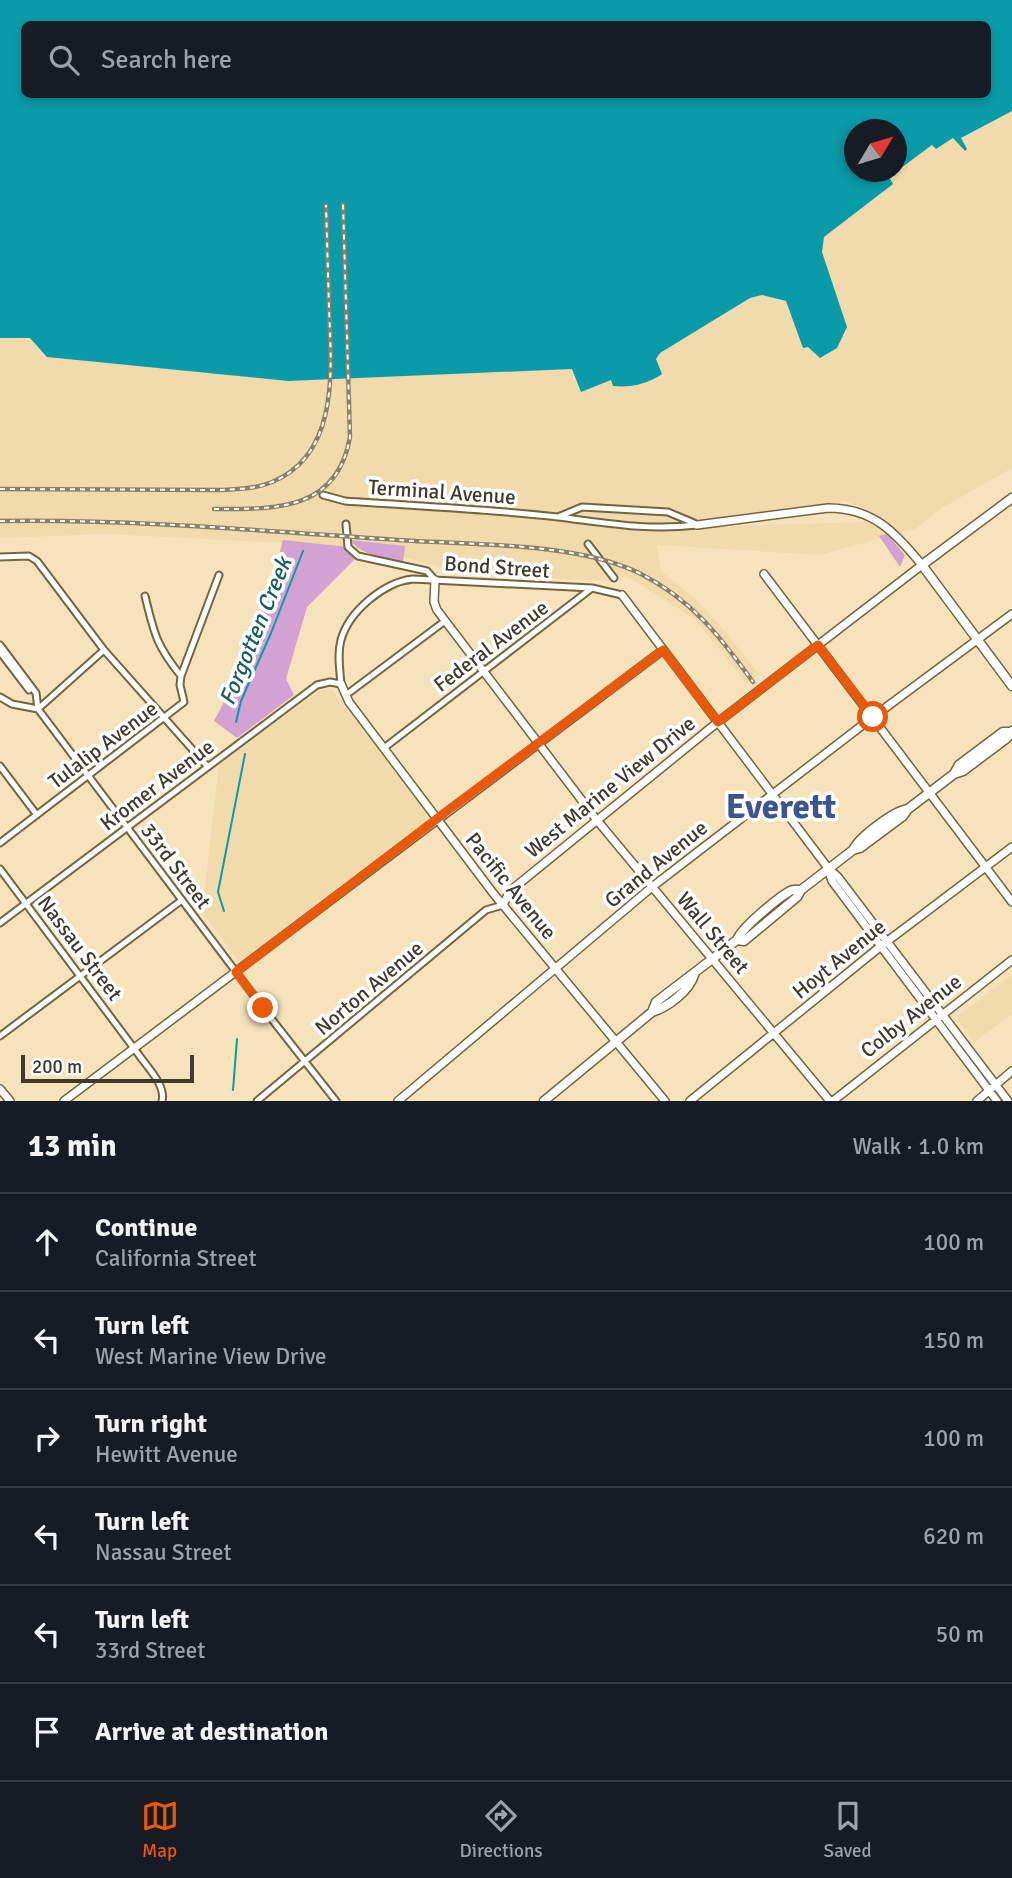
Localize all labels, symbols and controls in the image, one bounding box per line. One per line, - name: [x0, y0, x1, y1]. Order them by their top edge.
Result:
- search box: [21, 21, 991, 98]
- icon: search: [45, 41, 83, 79]
- text: Search here: [101, 44, 232, 76]
- north arrow: [844, 119, 907, 182]
- street label: Terminal Avenue: [367, 474, 517, 510]
- street label: Bond Street: [443, 550, 551, 584]
- water label: Forgotten Creek: [213, 551, 299, 709]
- street label: Federal Avenue: [428, 594, 554, 698]
- street label: Tulalip Avenue: [43, 695, 163, 795]
- route start: [857, 701, 888, 732]
- street label: West Marine View Drive: [520, 710, 700, 864]
- street label: Kromer Avenue: [95, 734, 219, 836]
- district label: Everett: [726, 785, 836, 828]
- street label: Grand Avenue: [599, 815, 713, 913]
- street label: 33rd Street: [135, 818, 217, 914]
- street label: Pacific Avenue: [460, 827, 562, 945]
- street label: Wall Street: [671, 887, 755, 979]
- street label: Nassau Street: [32, 890, 128, 1006]
- street label: Hoyt Avenue: [787, 914, 891, 1004]
- street label: Norton Avenue: [310, 935, 428, 1041]
- street label: Colby Avenue: [855, 969, 967, 1063]
- route end: [247, 992, 278, 1023]
- scale bar: [21, 1052, 194, 1084]
- text: 200 m: [32, 1055, 82, 1079]
- text: 13 min: [28, 1128, 117, 1165]
- text: Walk · 1.0 km: [852, 1132, 984, 1161]
- text: Continue: [95, 1212, 197, 1244]
- icon: ahead: [28, 1223, 66, 1261]
- text: 100 m: [923, 1228, 984, 1257]
- text: California Street: [95, 1244, 257, 1273]
- text: Turn left: [95, 1310, 189, 1342]
- icon: left: [28, 1321, 66, 1359]
- text: 150 m: [923, 1326, 984, 1355]
- text: West Marine View Drive: [95, 1342, 327, 1371]
- text: Turn right: [95, 1408, 207, 1440]
- icon: right: [28, 1419, 66, 1457]
- text: 100 m: [923, 1424, 984, 1453]
- text: Hewitt Avenue: [95, 1440, 238, 1469]
- text: Turn left: [95, 1506, 189, 1538]
- icon: left: [28, 1517, 66, 1555]
- text: 620 m: [923, 1522, 984, 1551]
- text: Nassau Street: [95, 1538, 232, 1567]
- text: Turn left: [95, 1604, 189, 1636]
- icon: left: [28, 1615, 66, 1653]
- text: 50 m: [936, 1620, 984, 1649]
- text: 33rd Street: [95, 1636, 205, 1665]
- icon: arrive: [28, 1713, 66, 1751]
- text: Arrive at destination: [95, 1716, 328, 1748]
- tab: Map: [141, 1797, 179, 1863]
- tab: Directions: [460, 1797, 543, 1863]
- tab: Saved: [824, 1797, 871, 1863]

